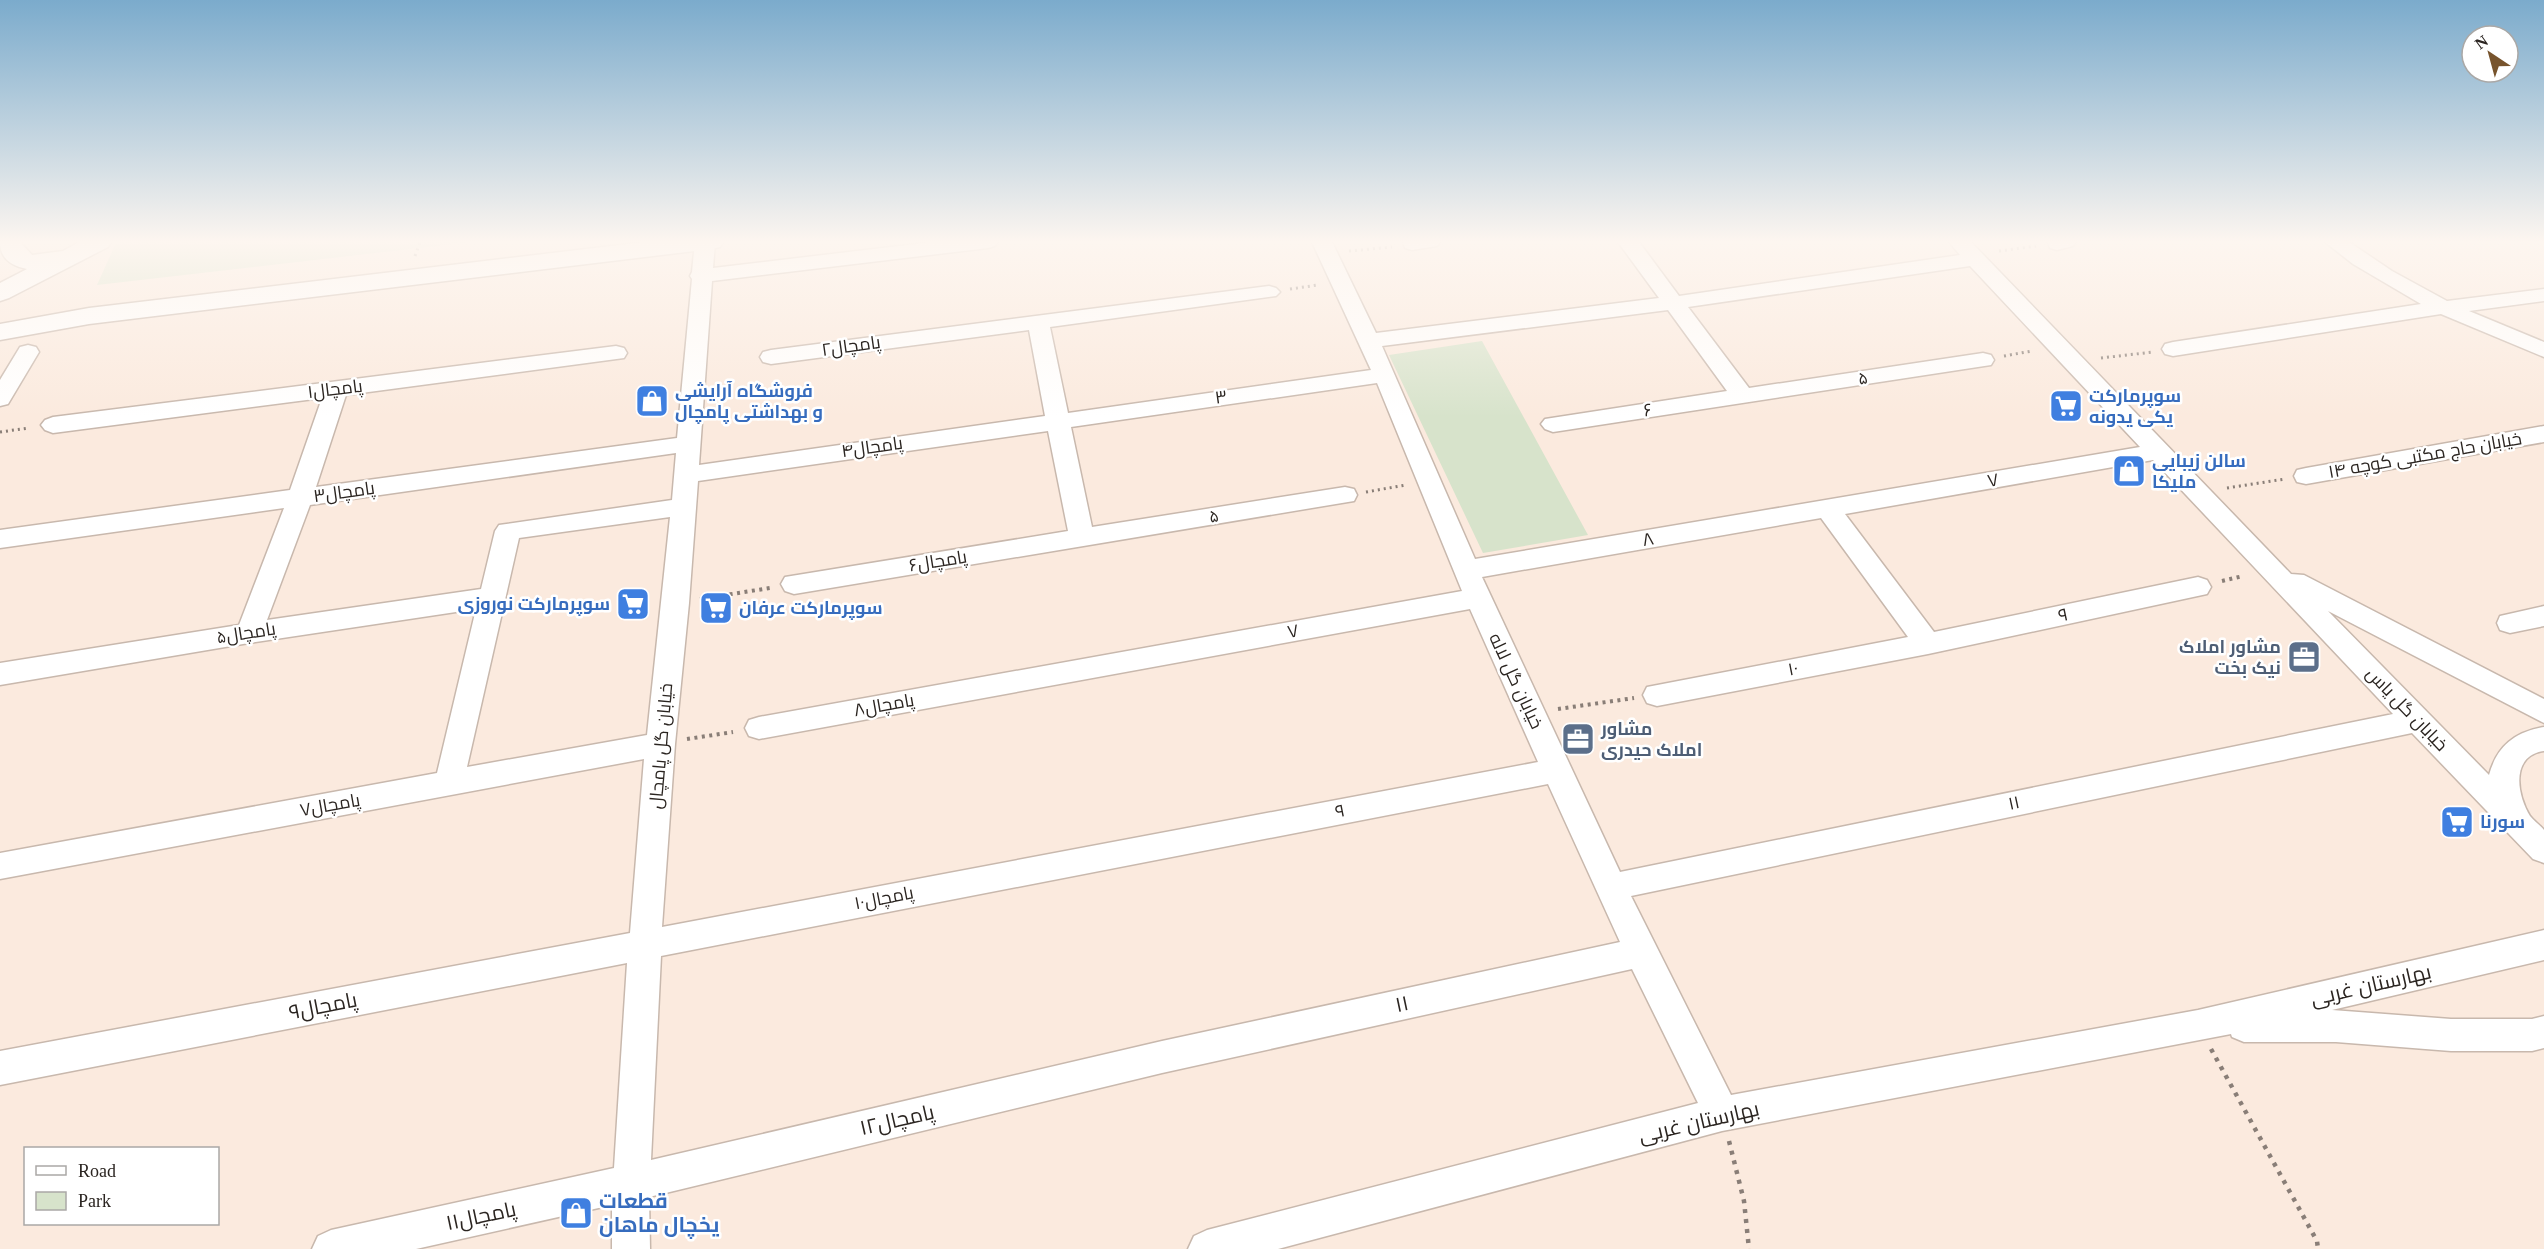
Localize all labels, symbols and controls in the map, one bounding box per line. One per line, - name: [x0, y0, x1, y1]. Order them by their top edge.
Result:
- north arrow: [2460, 24, 2520, 84]
- text: N: [2472, 32, 2492, 53]
- street label: پامچال۲: [820, 332, 882, 362]
- street label: ۵: [1857, 367, 1869, 389]
- street label: پامچال۱: [306, 376, 364, 404]
- place label: فروشگاه آرایشی و بهداشتی پامچال: [675, 381, 823, 424]
- shop icon: فروشگاه آرایشی و بهداشتی پامچال: [634, 383, 670, 419]
- street label: ۳: [1214, 386, 1228, 408]
- place label: سوپرمارکت یکی یدونه: [2089, 386, 2181, 428]
- supermarket icon: سوپرمارکت یکی یدونه: [2048, 388, 2084, 424]
- street label: ۶: [1642, 399, 1654, 421]
- street label: خیابان حاج مکتبی کوچه ۱۴: [2327, 428, 2524, 484]
- street label: پامچال۴: [840, 433, 904, 463]
- place label: سالن زیبایی ملیکا: [2152, 451, 2246, 492]
- shop icon: سالن زیبایی ملیکا: [2111, 453, 2147, 489]
- street label: ۷: [1986, 469, 2000, 491]
- street label: پامچال۳: [312, 478, 377, 508]
- street label: ۵: [1208, 505, 1220, 527]
- street label: ۸: [1641, 528, 1655, 550]
- street label: پامچال۶: [908, 547, 969, 577]
- supermarket icon: سوپرمارکت نوروزی: [615, 586, 651, 622]
- supermarket icon: سوپرمارکت عرفان: [698, 590, 734, 626]
- place label: سوپرمارکت نوروزی: [457, 594, 610, 616]
- place label: سوپرمارکت عرفان: [739, 598, 883, 620]
- street label: ۹: [2056, 604, 2070, 626]
- street label: پامچال۵: [215, 618, 278, 650]
- street label: ۷: [1286, 620, 1300, 642]
- street label: خیابان گل لاله: [1484, 630, 1547, 732]
- place label: مشاور املاک نیک بخت: [2179, 637, 2281, 678]
- office icon: مشاور املاک نیک بخت: [2286, 639, 2322, 675]
- street label: ۱۰: [1786, 658, 1800, 680]
- street label: خیابان گل یاس: [2361, 663, 2452, 756]
- street label: خیابان گل پامچال: [646, 682, 678, 810]
- street label: پامچال۸: [852, 690, 916, 722]
- place label: مشاور املاک حیدری: [1600, 719, 1702, 760]
- office icon: مشاور املاک حیدری: [1560, 721, 1596, 757]
- street label: پامچال۷: [298, 790, 362, 822]
- street label: ۱۱: [2006, 792, 2022, 814]
- street label: ۹: [1334, 800, 1346, 822]
- supermarket icon: سورنا: [2439, 804, 2475, 840]
- place label: سورنا: [2480, 812, 2525, 833]
- street label: پامچال۱۰: [853, 882, 916, 915]
- street label: بهارستان غربی: [2308, 959, 2434, 1012]
- street label: پامچال۹: [287, 988, 360, 1026]
- street label: ۱۱: [1393, 991, 1411, 1017]
- street label: بهارستان غربی: [1636, 1096, 1762, 1149]
- street label: پامچال۱۲: [857, 1100, 937, 1142]
- legend: [24, 1147, 219, 1225]
- text: Road: [78, 1161, 116, 1181]
- place label: قطعات یخچال ماهان: [599, 1189, 720, 1240]
- text: Park: [78, 1191, 111, 1211]
- shop icon: قطعات یخچال ماهان: [558, 1195, 594, 1231]
- street label: پامچال۱۱: [444, 1197, 519, 1237]

